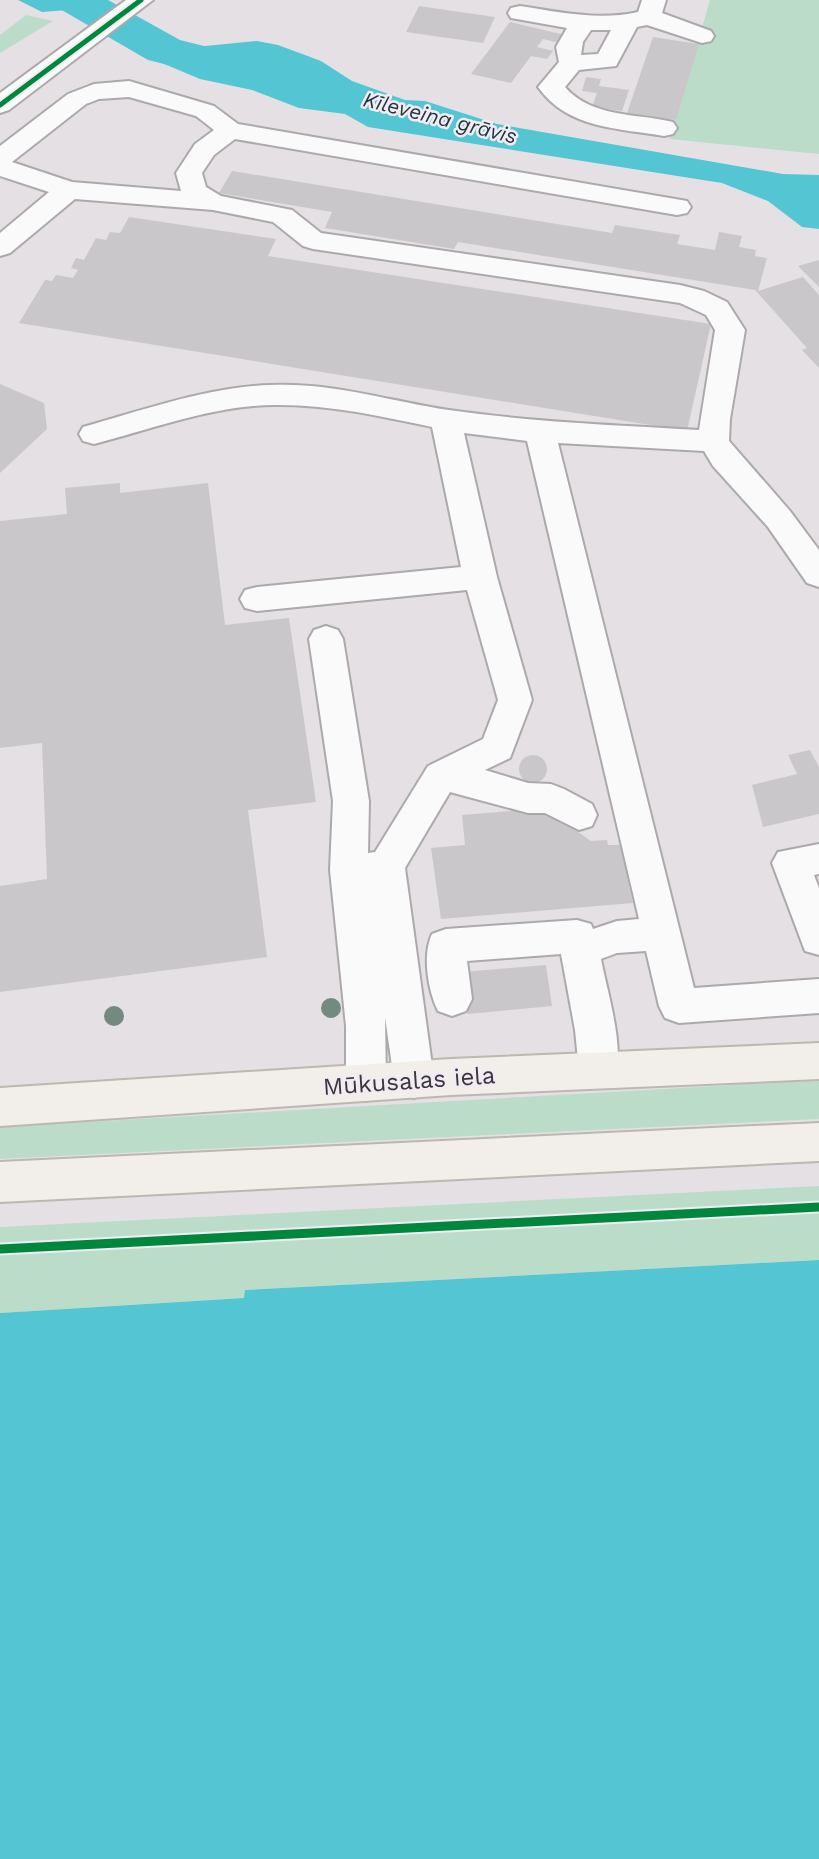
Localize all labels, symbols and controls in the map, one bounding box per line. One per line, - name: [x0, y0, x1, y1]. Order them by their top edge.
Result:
- water label: Kīleveina grāvis: [361, 86, 520, 149]
- street label: Mūkusalas iela: [322, 1061, 496, 1101]

